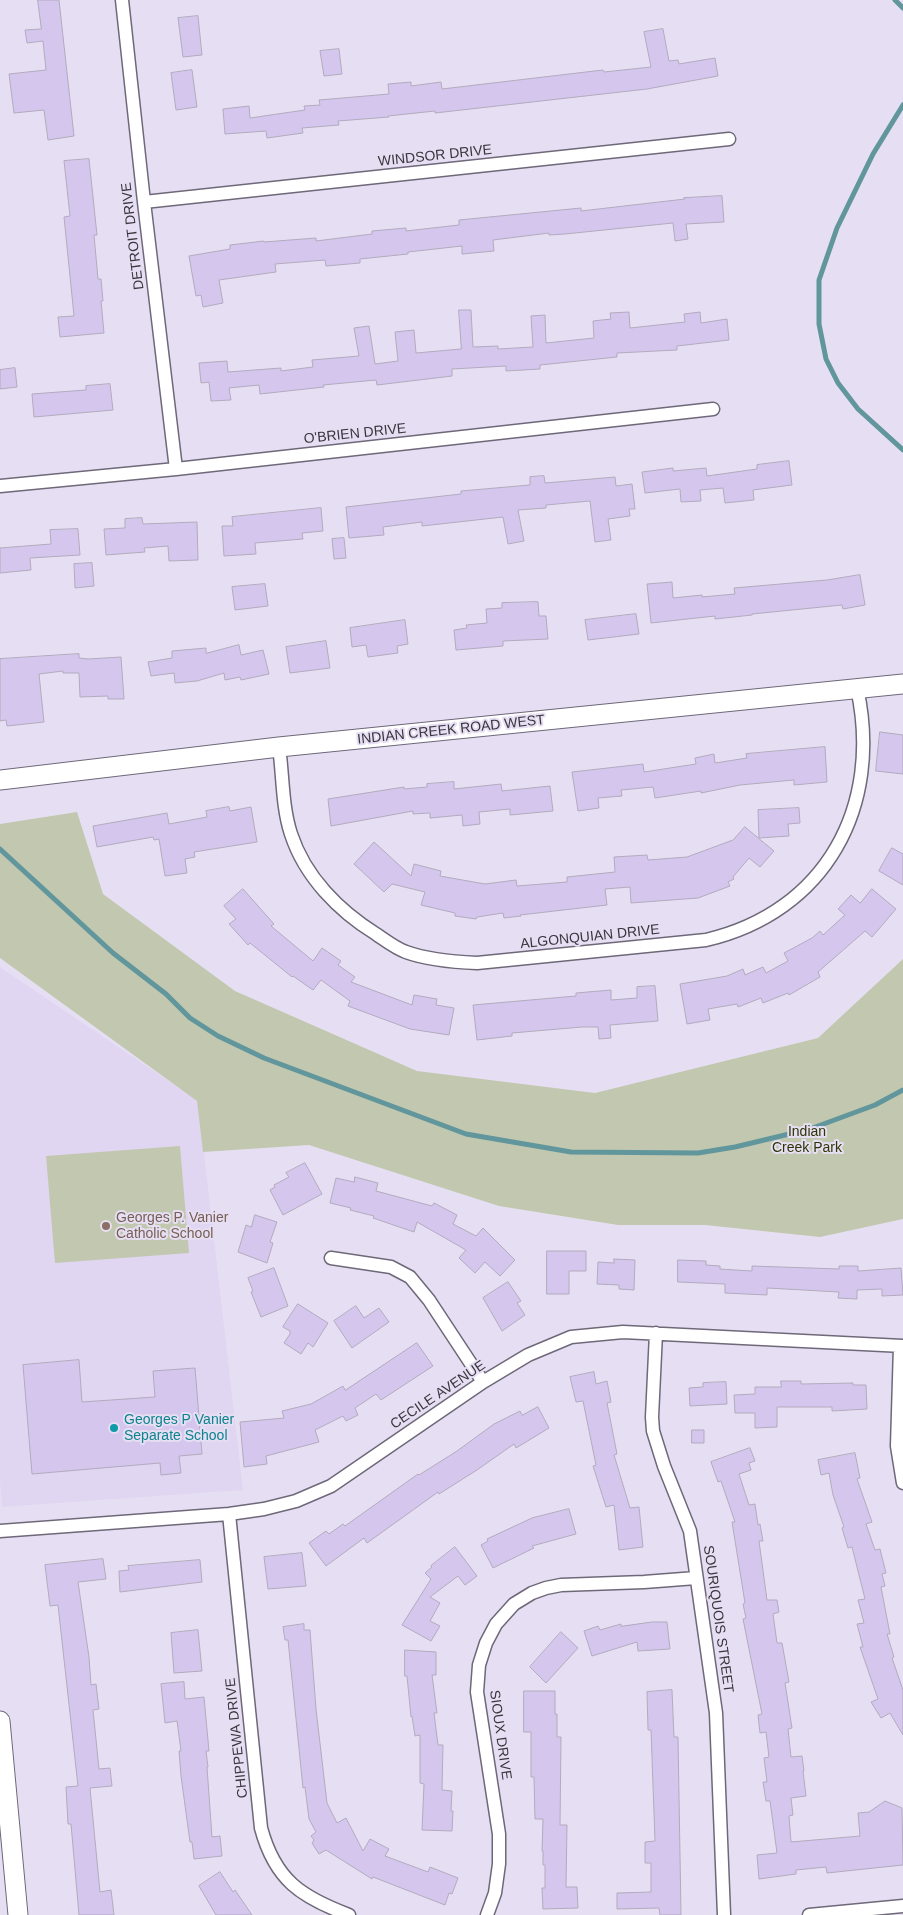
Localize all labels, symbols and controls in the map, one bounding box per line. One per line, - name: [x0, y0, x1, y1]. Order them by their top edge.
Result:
- street label: WINDSOR DRIVE: [377, 142, 493, 170]
- street label: DETROIT DRIVE: [118, 181, 148, 291]
- street label: O'BRIEN DRIVE: [303, 420, 407, 448]
- street label: INDIAN CREEK ROAD WEST: [357, 712, 545, 748]
- street label: ALGONQUIAN DRIVE: [519, 921, 661, 953]
- park label: Indian Creek Park: [772, 1124, 842, 1156]
- place label: Georges P. Vanier Catholic School: [116, 1210, 228, 1242]
- marker: Georges P. Vanier Catholic School: [100, 1220, 112, 1232]
- street label: CECILE AVENUE: [387, 1357, 489, 1433]
- place label: Georges P Vanier Separate School: [124, 1412, 234, 1444]
- marker: Georges P Vanier Separate School: [108, 1422, 120, 1434]
- street label: SOURIQUOIS STREET: [699, 1544, 737, 1694]
- street label: CHIPPEWA DRIVE: [222, 1677, 252, 1799]
- street label: SIOUX DRIVE: [485, 1689, 515, 1781]

